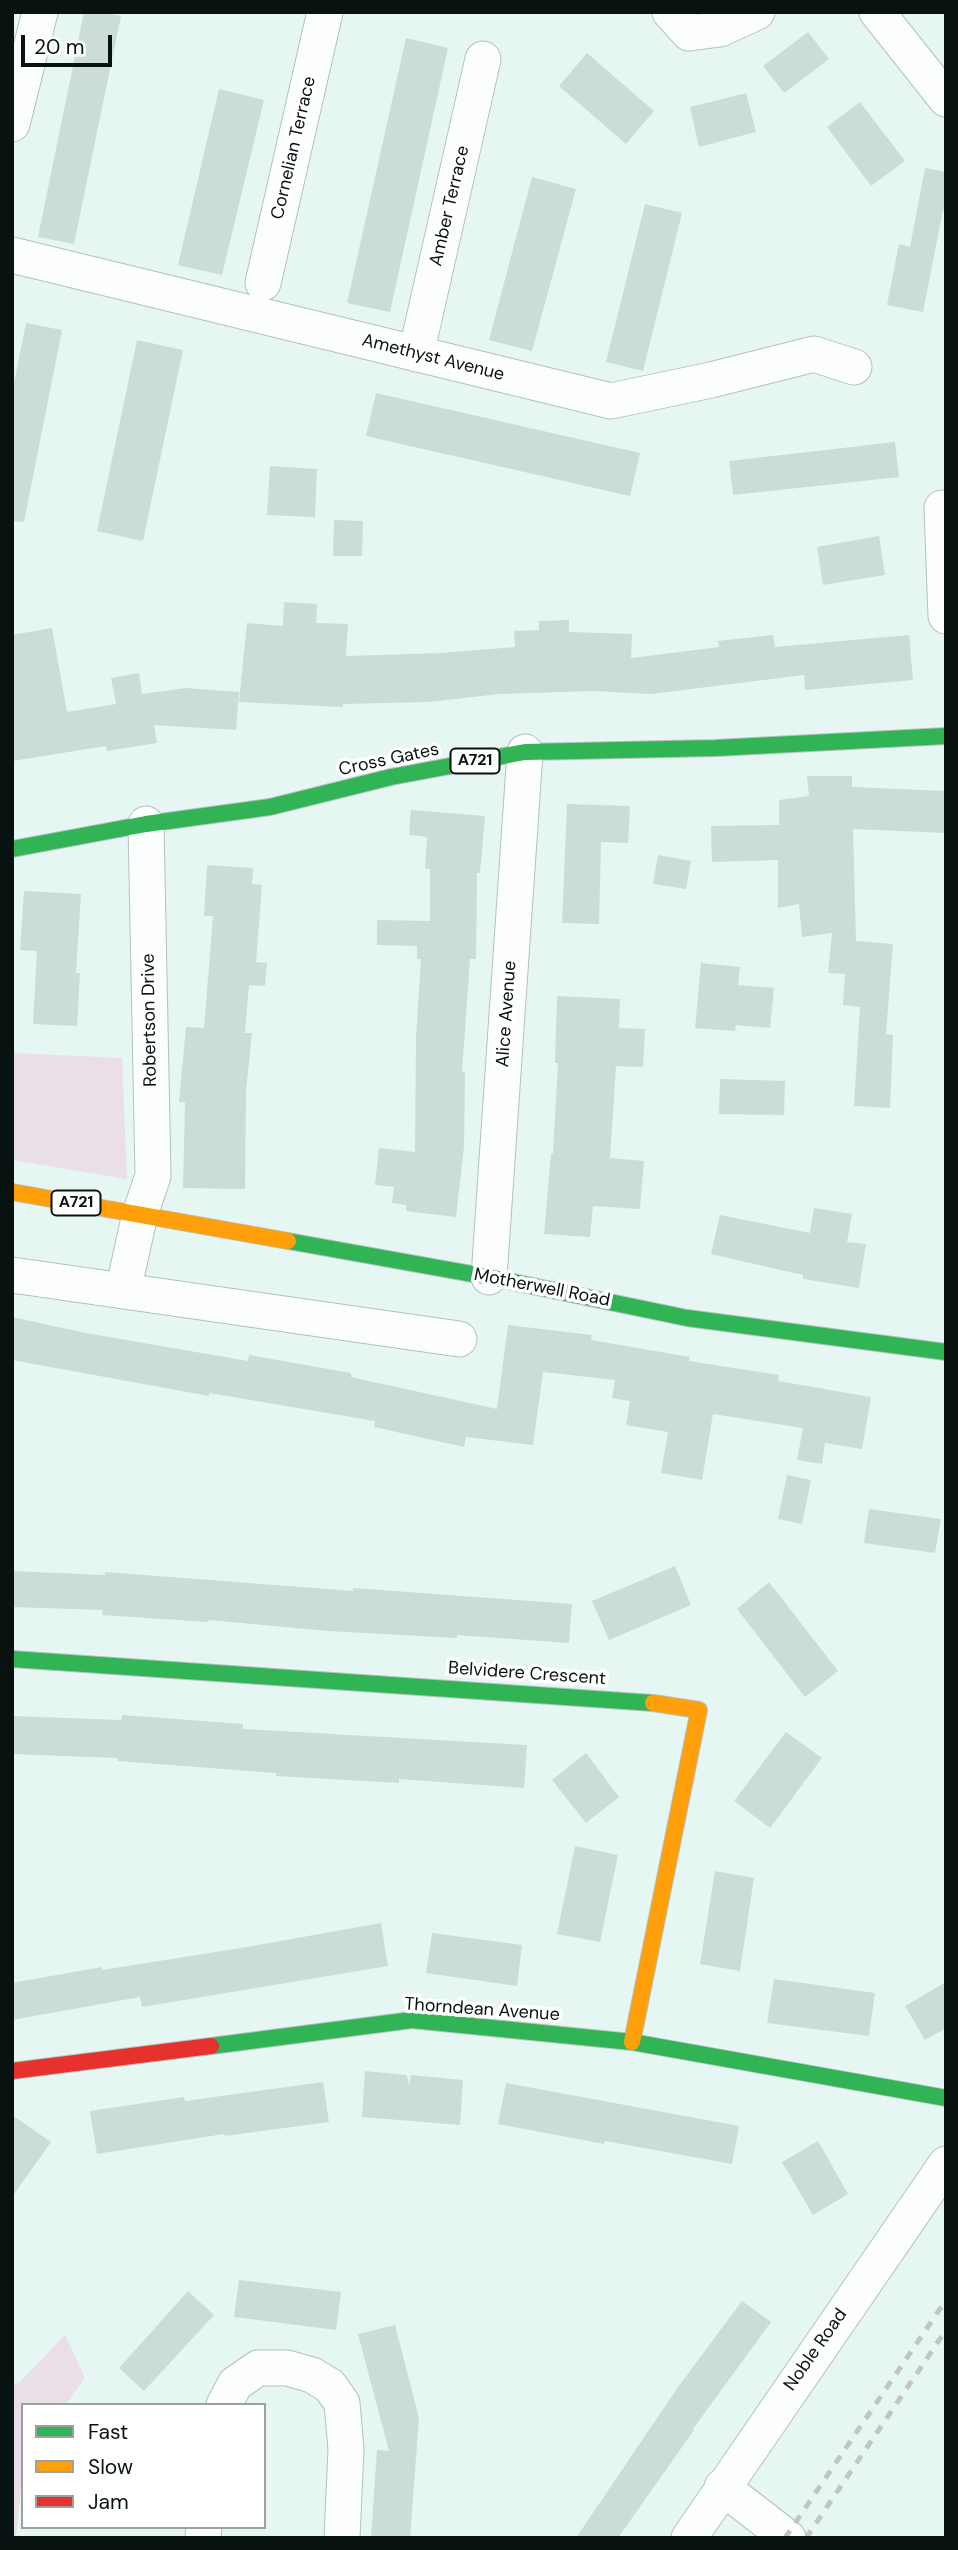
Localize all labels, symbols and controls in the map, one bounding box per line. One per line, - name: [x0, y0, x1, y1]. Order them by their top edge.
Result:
- scale bar: [24, 21, 116, 65]
- text: 20 m: [34, 33, 85, 61]
- street label: Cornelian Terrace: [267, 74, 321, 222]
- street label: Amber Terrace: [426, 144, 474, 268]
- street label: Amethyst Avenue: [359, 330, 507, 386]
- street label: Cross Gates: [337, 739, 441, 781]
- road number: A721: [450, 748, 500, 774]
- street label: Robertson Drive: [138, 953, 162, 1087]
- street label: Alice Avenue: [493, 960, 521, 1068]
- road number: A721: [52, 1190, 100, 1216]
- street label: Motherwell Road: [472, 1264, 612, 1312]
- street label: Belvidere Crescent: [447, 1658, 607, 1690]
- street label: Thorndean Avenue: [404, 1994, 560, 2026]
- street label: Noble Road: [780, 2305, 852, 2395]
- legend: [21, 2403, 266, 2529]
- text: Fast: [88, 2418, 128, 2446]
- text: Slow: [88, 2453, 133, 2481]
- text: Jam: [88, 2488, 129, 2516]

